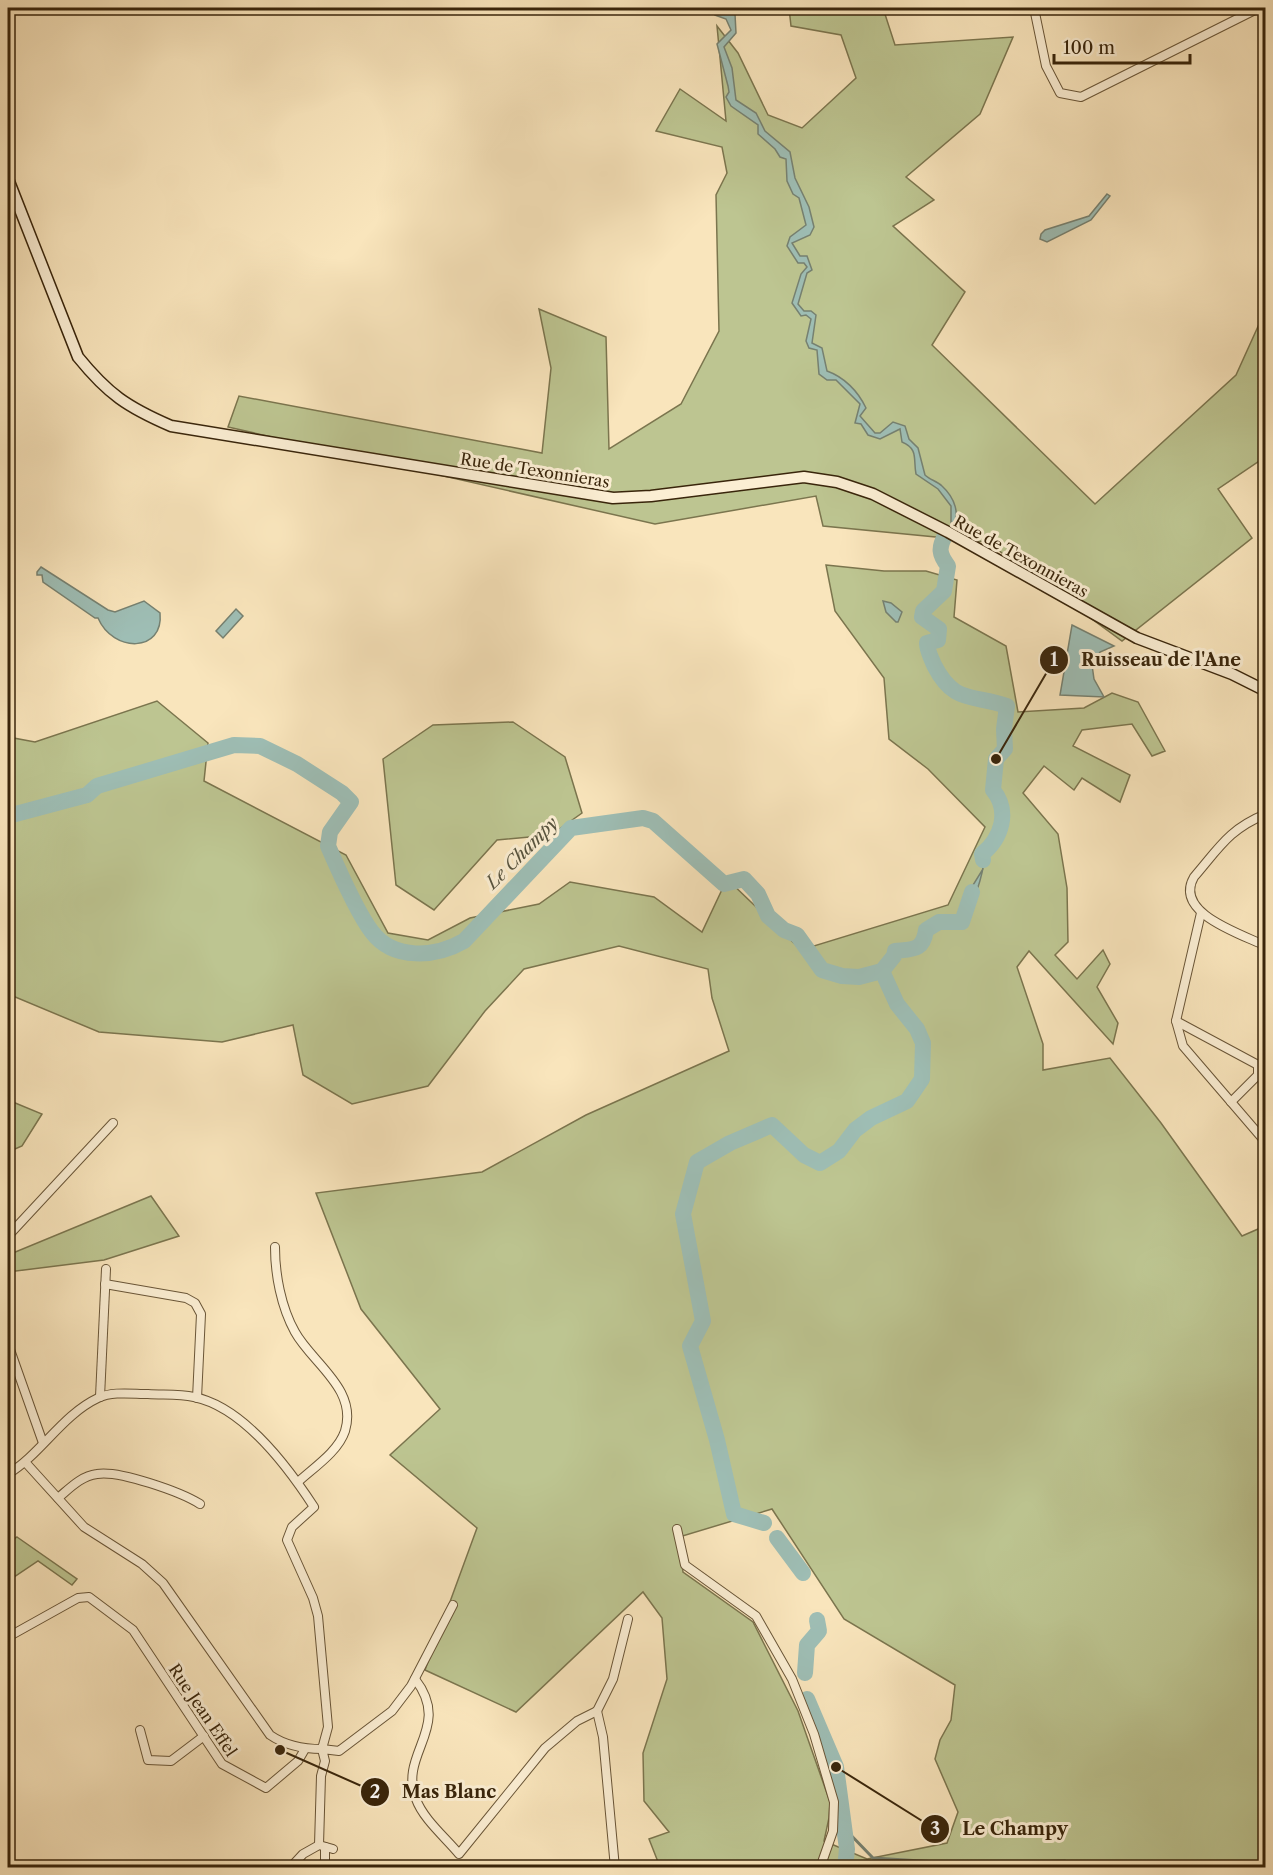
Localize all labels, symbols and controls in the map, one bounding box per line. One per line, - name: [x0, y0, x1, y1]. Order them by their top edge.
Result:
- scale bar: [1054, 27, 1190, 65]
- text: 100 m: [1063, 37, 1115, 59]
- street label: Rue de Texonnieras: [459, 448, 611, 492]
- street label: Rue de Texonnieras: [950, 511, 1092, 601]
- callout: Ruisseau de l'Ane: [1039, 642, 1253, 678]
- text: 1: [1050, 649, 1058, 671]
- text: Ruisseau de l'Ane: [1081, 649, 1241, 671]
- water label: Le Champy: [480, 812, 563, 895]
- street label: Rue Jean Effel: [165, 1660, 241, 1760]
- callout: Mas Blanc: [360, 1774, 508, 1810]
- text: 2: [370, 1781, 380, 1803]
- text: Mas Blanc: [402, 1781, 496, 1803]
- callout: Le Champy: [920, 1811, 1080, 1847]
- text: 3: [930, 1818, 940, 1840]
- text: Le Champy: [962, 1818, 1069, 1840]

